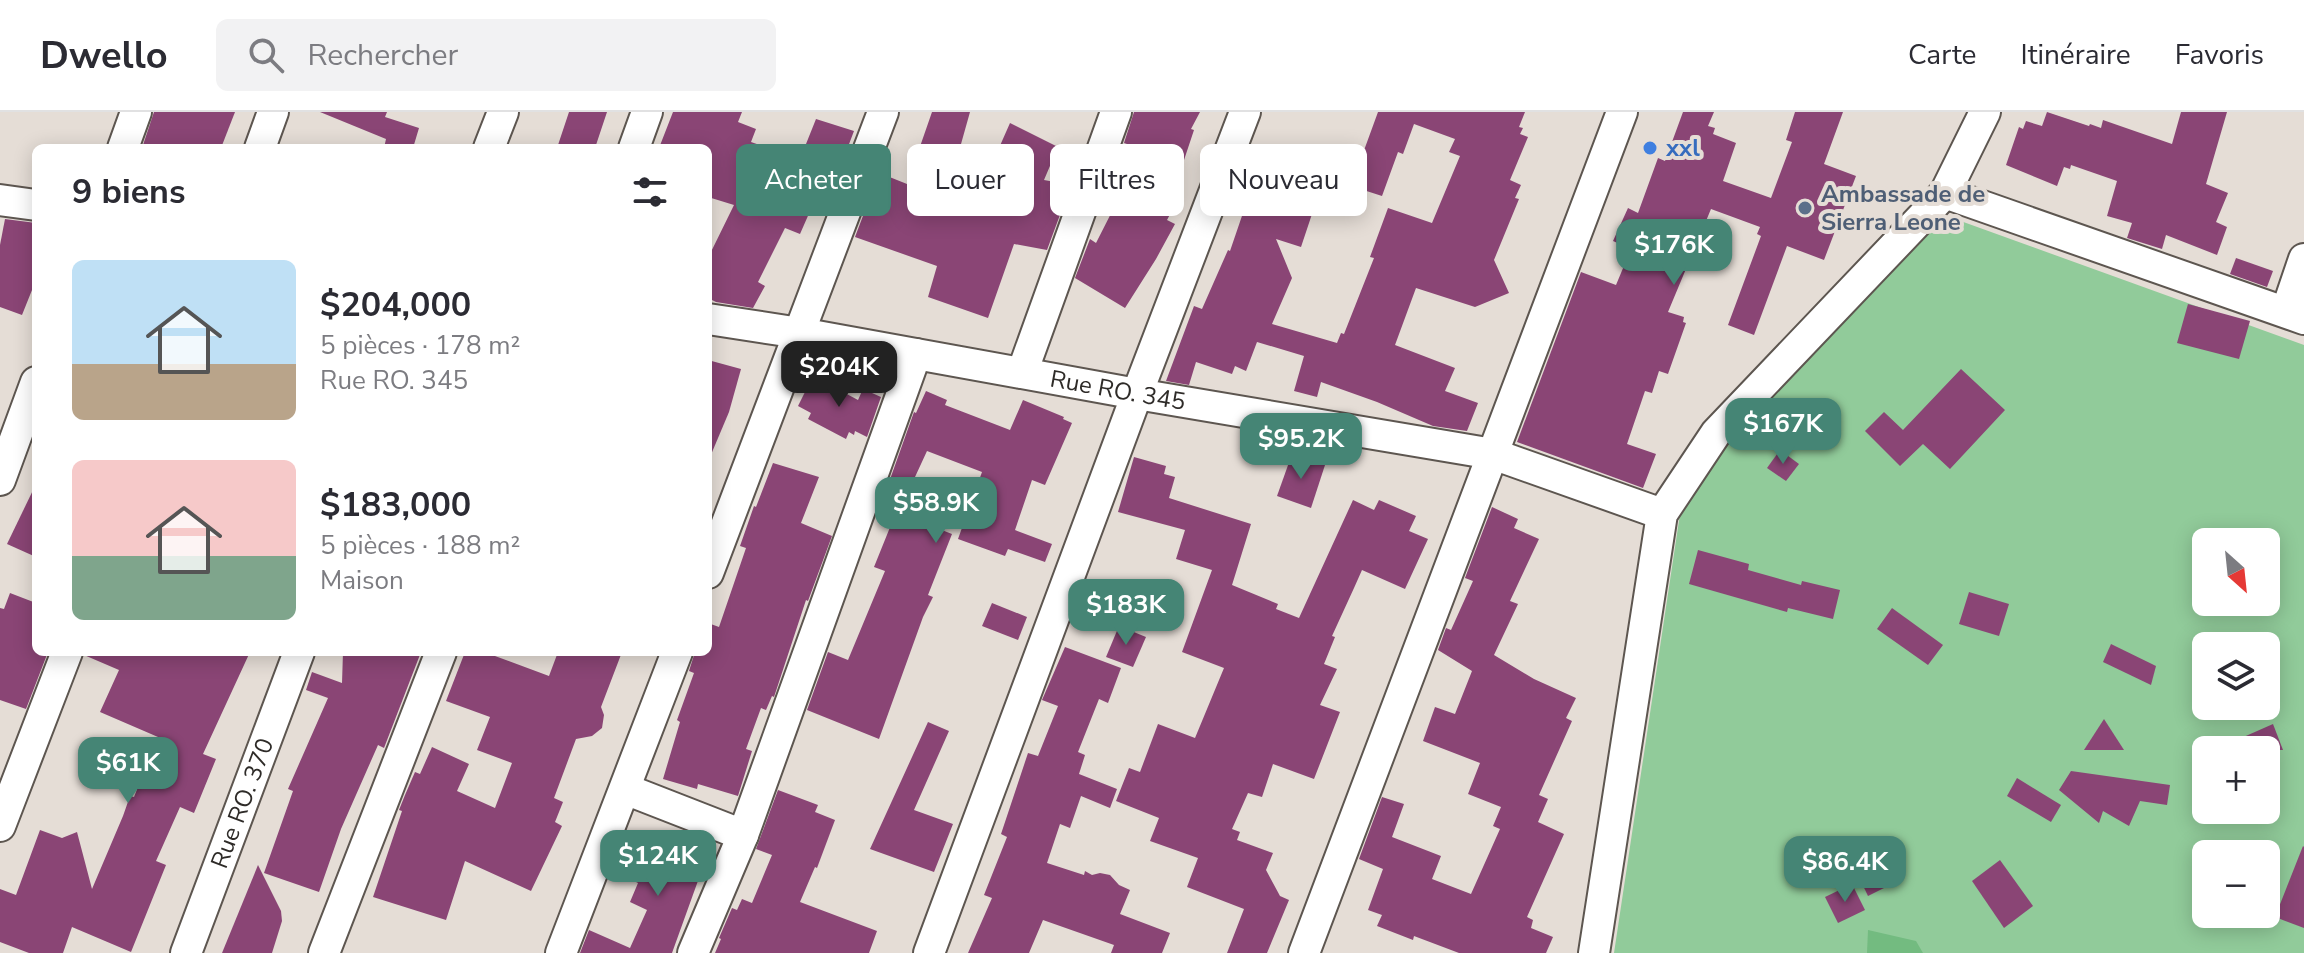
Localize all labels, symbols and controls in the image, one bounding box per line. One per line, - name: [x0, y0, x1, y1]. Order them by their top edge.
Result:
- search box: [216, 19, 776, 91]
- text: Dwello: [40, 30, 168, 81]
- icon: search: [244, 33, 288, 77]
- text: Rechercher: [308, 35, 458, 76]
- text: Carte: [1908, 36, 1977, 74]
- text: Itinéraire: [2021, 36, 2131, 74]
- text: Favoris: [2175, 36, 2264, 74]
- place label: xxl: [1665, 132, 1700, 164]
- marker: xxl: [1641, 139, 1659, 157]
- chip: Acheter: [736, 144, 891, 216]
- chip: Louer: [907, 144, 1034, 216]
- chip: Filtres: [1050, 144, 1184, 216]
- chip: Nouveau: [1200, 144, 1367, 216]
- text: 9 biens: [72, 169, 186, 215]
- icon: filters: [628, 170, 672, 214]
- place label: Ambassade de Sierra Leone: [1821, 178, 1985, 238]
- marker: Ambassade de Sierra Leone: [1796, 199, 1814, 217]
- pin: $176K: [1618, 219, 1730, 287]
- text: $176K: [1634, 227, 1714, 262]
- text: $204,000: [320, 282, 471, 328]
- icon: home: [136, 292, 232, 388]
- text: 5 pièces · 178 m²: [320, 328, 520, 363]
- pin: $204K: [783, 341, 895, 409]
- text: $204K: [799, 349, 879, 384]
- text: Rue RO. 345: [320, 363, 468, 398]
- street label: Rue RO. 345: [1048, 363, 1188, 418]
- pin: $167K: [1727, 398, 1839, 466]
- text: $167K: [1743, 406, 1823, 441]
- pin: $95.2K: [1236, 413, 1366, 481]
- text: $95.2K: [1258, 421, 1344, 456]
- pin: $58.9K: [871, 477, 1001, 545]
- text: $183,000: [320, 482, 471, 528]
- text: $58.9K: [893, 485, 979, 520]
- icon: home: [136, 492, 232, 588]
- text: 5 pièces · 188 m²: [320, 528, 520, 563]
- north arrow: [2192, 528, 2280, 616]
- map controls: [2192, 528, 2280, 928]
- text: Maison: [320, 563, 404, 598]
- pin: $183K: [1070, 579, 1182, 647]
- text: $183K: [1086, 587, 1166, 622]
- button: layers: [2192, 632, 2280, 720]
- street label: Rue RO. 370: [203, 734, 281, 873]
- button: +: [2192, 736, 2280, 824]
- pin: $61K: [81, 737, 175, 805]
- text: $61K: [96, 745, 160, 780]
- pin: $124K: [602, 830, 714, 898]
- pin: $86.4K: [1780, 836, 1910, 904]
- text: $124K: [618, 838, 698, 873]
- button: −: [2192, 840, 2280, 928]
- text: $86.4K: [1802, 844, 1888, 879]

